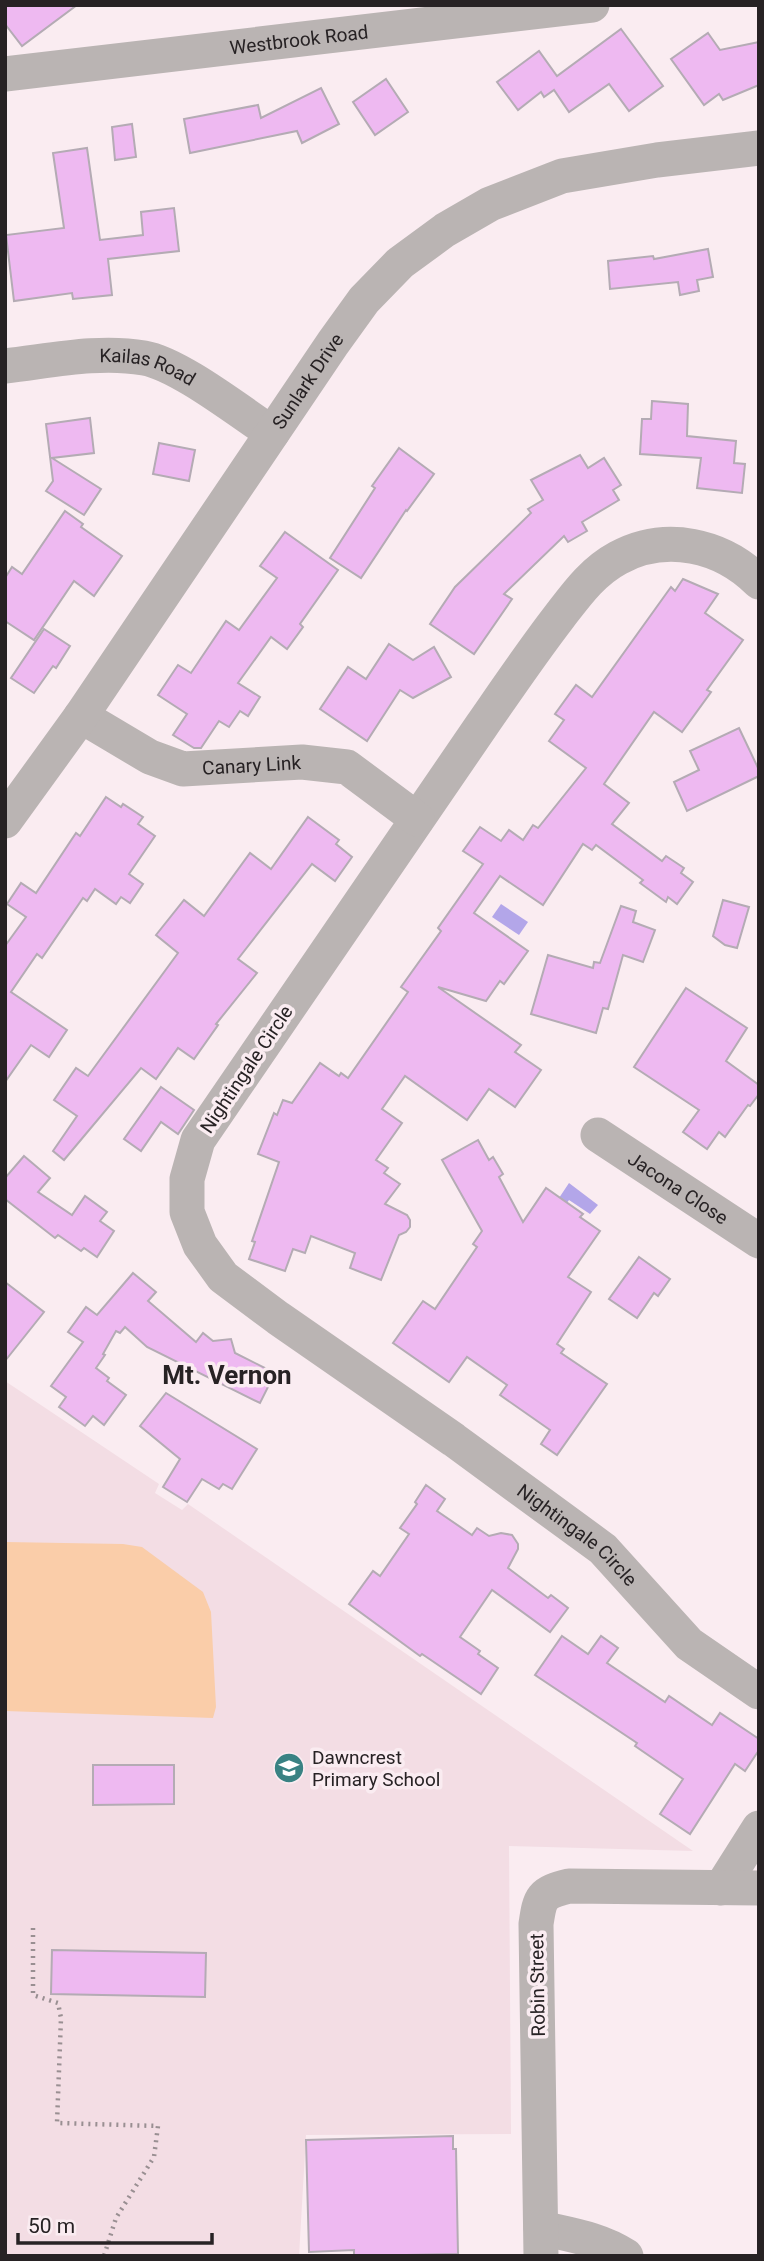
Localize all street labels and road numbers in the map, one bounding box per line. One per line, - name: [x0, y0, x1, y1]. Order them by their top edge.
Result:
- street label: Westbrook Road: [229, 20, 370, 59]
- street label: Sunlark Drive: [267, 329, 348, 434]
- street label: Kailas Road: [99, 344, 200, 391]
- street label: Canary Link: [201, 751, 302, 780]
- street label: Nightingale Circle: [195, 1001, 298, 1137]
- street label: Jacona Close: [624, 1147, 732, 1229]
- street label: Nightingale Circle: [513, 1479, 642, 1591]
- street label: Robin Street: [525, 1933, 550, 2037]

